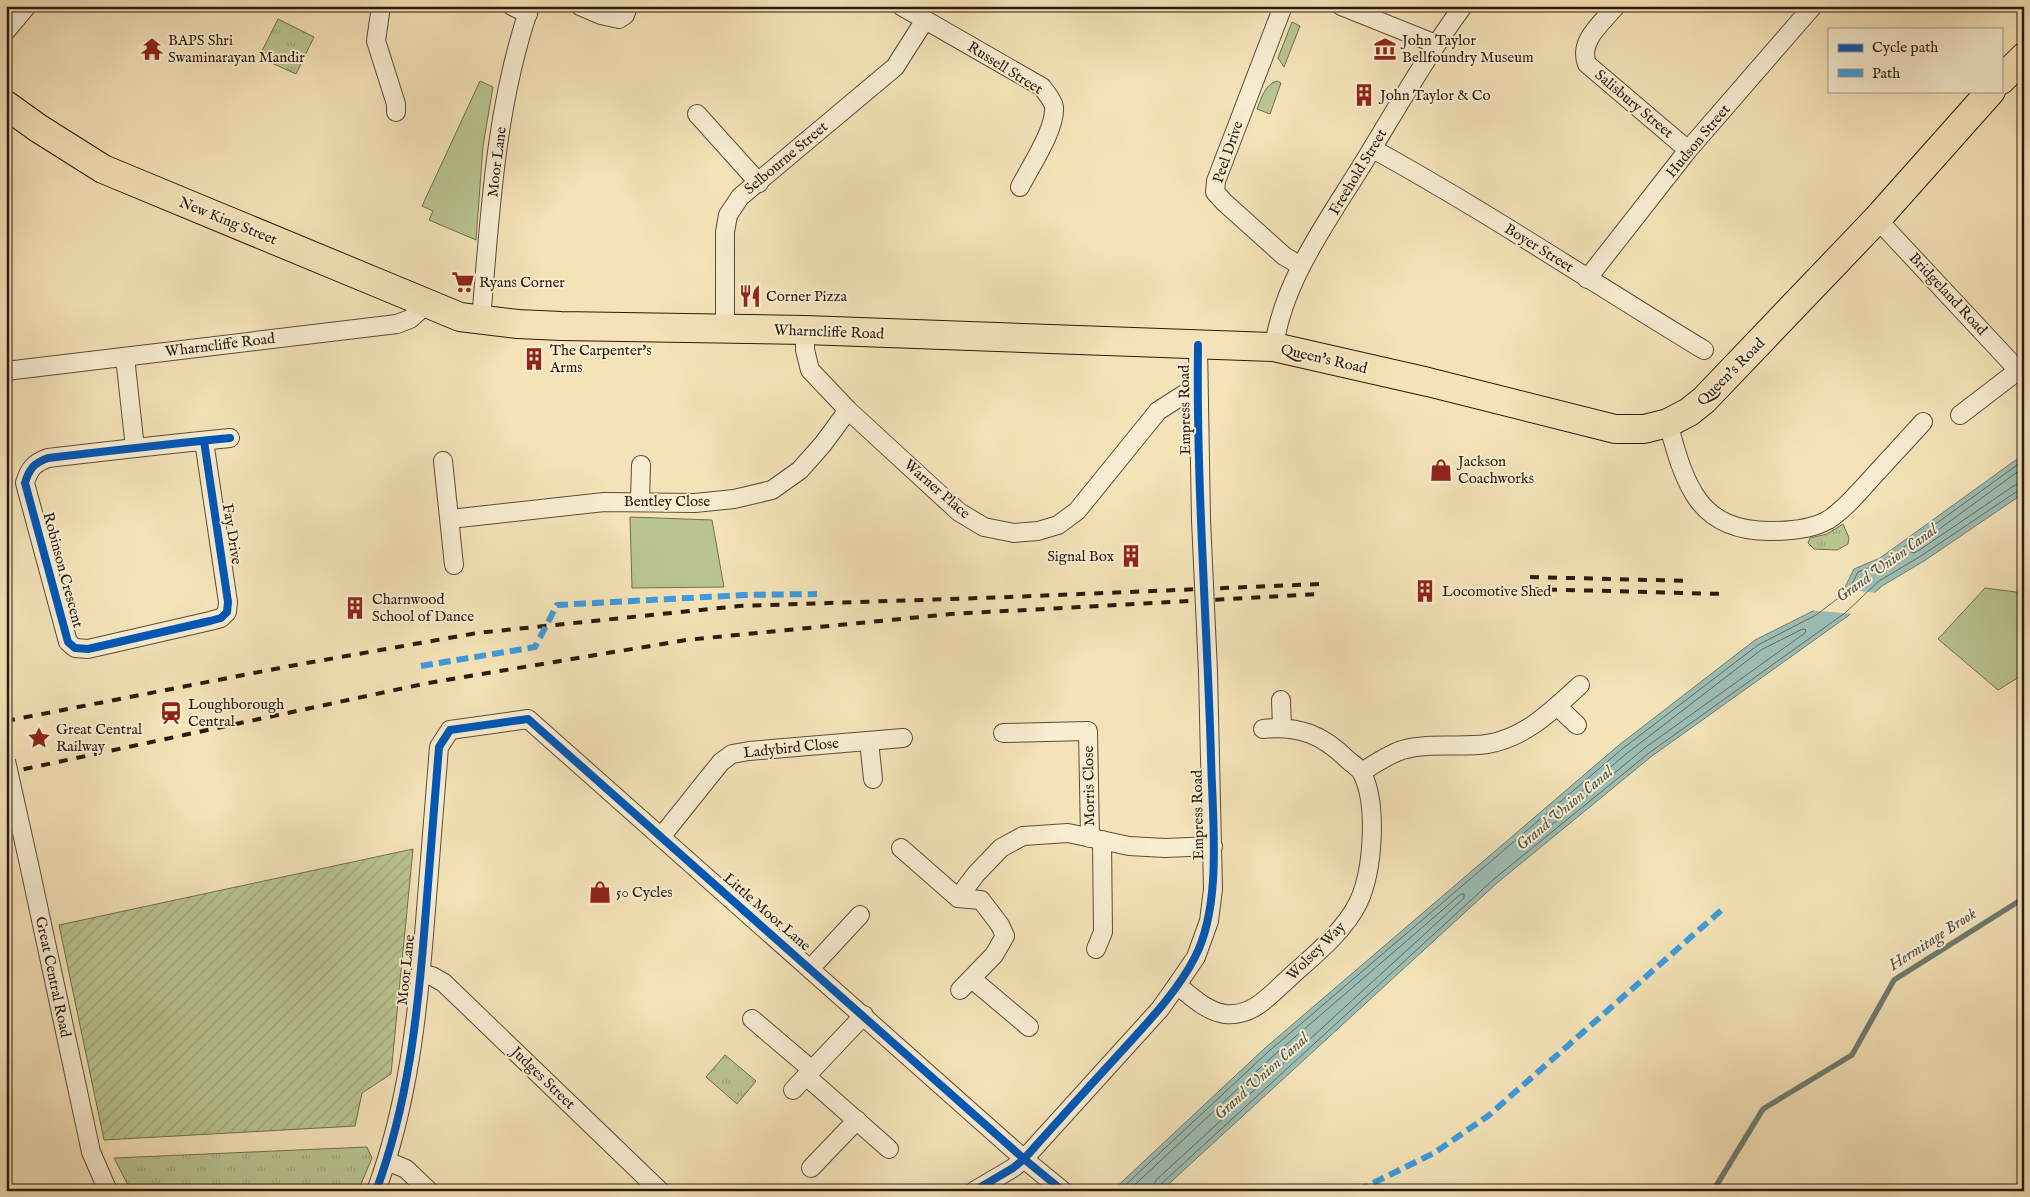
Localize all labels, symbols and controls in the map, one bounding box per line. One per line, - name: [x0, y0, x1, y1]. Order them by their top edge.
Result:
- legend: [1828, 28, 2002, 92]
- place label: BAPS Shri Swaminarayan Mandir: [168, 31, 305, 67]
- place label: John Taylor Bellfoundry Museum: [1400, 31, 1534, 67]
- temple icon: BAPS Shri Swaminarayan Mandir: [139, 36, 165, 62]
- museum icon: John Taylor Bellfoundry Museum: [1372, 36, 1398, 62]
- street label: Russell Street: [964, 37, 1046, 99]
- text: Cycle path: [1872, 38, 1938, 57]
- text: Path: [1872, 64, 1900, 83]
- street label: Salisbury Street: [1591, 66, 1677, 142]
- building icon: John Taylor & Co: [1351, 82, 1377, 108]
- place label: John Taylor & Co: [1378, 86, 1491, 105]
- street label: Hudson Street: [1662, 100, 1734, 182]
- street label: Selbourne Street: [740, 117, 832, 199]
- street label: Peel Drive: [1209, 118, 1248, 186]
- street label: Freehold Street: [1325, 125, 1391, 219]
- street label: Moor Lane: [483, 126, 511, 198]
- street label: New King Street: [176, 193, 280, 249]
- street label: Boyer Street: [1501, 219, 1577, 277]
- street label: Bridgeland Road: [1905, 249, 1992, 340]
- supermarket icon: Ryans Corner: [450, 269, 476, 295]
- place label: Ryans Corner: [479, 273, 565, 292]
- restaurant icon: Corner Pizza: [737, 283, 763, 309]
- place label: Corner Pizza: [766, 287, 848, 306]
- street label: Wharncliffe Road: [773, 321, 886, 343]
- street label: Wharncliffe Road: [164, 329, 277, 361]
- street label: Queen's Road: [1693, 333, 1770, 410]
- street label: Queen's Road: [1279, 340, 1370, 378]
- place label: The Carpenter's Arms: [549, 341, 652, 377]
- building icon: The Carpenter's Arms: [521, 346, 547, 372]
- street label: Empress Road: [1175, 364, 1195, 455]
- place label: Jackson Coachworks: [1456, 452, 1534, 488]
- street label: Warner Place: [900, 455, 974, 523]
- shop icon: Jackson Coachworks: [1428, 457, 1454, 483]
- street label: Bentley Close: [624, 492, 710, 511]
- street label: Fay Drive: [218, 502, 246, 566]
- street label: Robinson Crescent: [38, 510, 88, 630]
- water label: Grand Union Canal: [1832, 520, 1943, 607]
- building icon: Signal Box: [1118, 543, 1144, 569]
- place label: Signal Box: [1047, 547, 1115, 566]
- building icon: Locomotive Shed: [1412, 578, 1438, 604]
- place label: Locomotive Shed: [1442, 582, 1552, 601]
- place label: Charnwood School of Dance: [372, 590, 474, 626]
- building icon: Charnwood School of Dance: [342, 595, 368, 621]
- place label: Loughborough Central: [188, 695, 284, 731]
- station icon: Loughborough Central: [158, 700, 184, 726]
- place label: Great Central Railway: [56, 720, 143, 756]
- place icon: Great Central Railway: [26, 725, 52, 751]
- street label: Ladybird Close: [742, 734, 840, 762]
- street label: Morris Close: [1079, 745, 1099, 826]
- water label: Grand Union Canal: [1512, 762, 1618, 855]
- street label: Empress Road: [1188, 769, 1208, 860]
- street label: Little Moor Lane: [719, 869, 815, 955]
- shop icon: 50 Cycles: [587, 879, 613, 905]
- place label: 50 Cycles: [616, 883, 673, 902]
- water label: Hermitage Brook: [1885, 904, 1981, 976]
- street label: Great Central Road: [31, 915, 75, 1040]
- street label: Wolsey Way: [1283, 917, 1350, 984]
- street label: Moor Lane: [393, 934, 419, 1006]
- water label: Grand Union Canal: [1211, 1028, 1314, 1125]
- street label: Judges Street: [505, 1041, 579, 1113]

